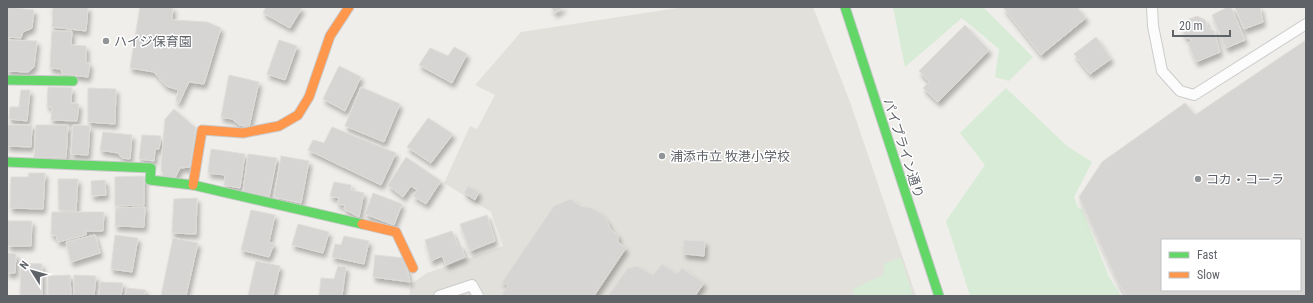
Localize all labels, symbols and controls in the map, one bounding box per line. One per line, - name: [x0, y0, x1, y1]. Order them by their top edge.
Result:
- scale bar: [1173, 12, 1230, 38]
- text: 20 m: [1179, 19, 1203, 33]
- place label: ハイジ保育園: [114, 34, 192, 49]
- marker: ハイジ保育園: [101, 36, 111, 46]
- street label: パイプライン通り: [880, 96, 927, 200]
- place label: 浦添市立 牧港小学校: [670, 149, 790, 164]
- marker: 浦添市立 牧港小学校: [657, 151, 667, 161]
- place label: コカ・コーラ: [1206, 172, 1284, 187]
- marker: コカ・コーラ: [1193, 174, 1203, 184]
- legend: [1161, 239, 1301, 291]
- text: Fast: [1197, 248, 1218, 262]
- north arrow: [12, 251, 52, 291]
- text: N: [17, 258, 32, 272]
- text: Slow: [1197, 268, 1220, 282]

